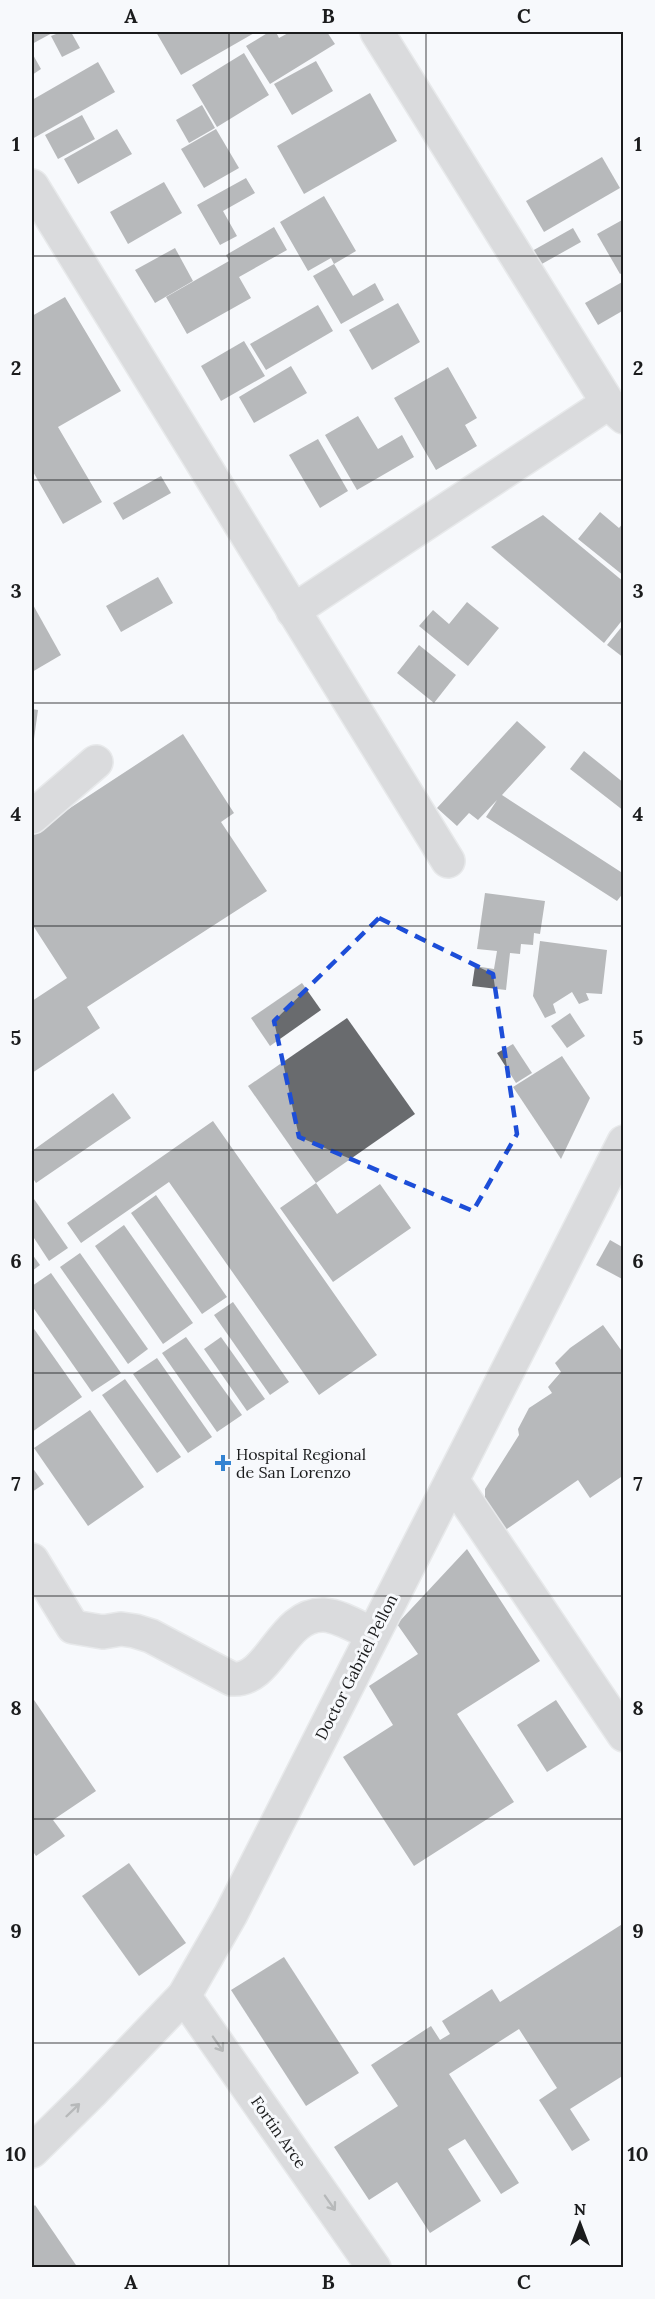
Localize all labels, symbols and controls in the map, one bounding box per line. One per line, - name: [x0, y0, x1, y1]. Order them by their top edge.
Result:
- text: A: [124, 3, 138, 28]
- text: B: [321, 3, 335, 28]
- text: C: [517, 3, 531, 28]
- text: 1: [12, 131, 20, 156]
- text: 1: [634, 131, 642, 156]
- text: 2: [11, 355, 21, 380]
- text: 2: [633, 355, 643, 380]
- text: 3: [10, 578, 22, 603]
- text: 3: [632, 578, 644, 603]
- text: 4: [11, 801, 22, 826]
- text: 4: [633, 801, 644, 826]
- text: 5: [11, 1025, 22, 1050]
- text: 5: [633, 1025, 644, 1050]
- text: 6: [10, 1248, 22, 1273]
- text: 6: [632, 1248, 644, 1273]
- place label: Hospital Regional de San Lorenzo: [236, 1444, 366, 1482]
- marker: Hospital Regional de San Lorenzo: [214, 1454, 232, 1472]
- text: 7: [11, 1471, 21, 1496]
- text: 7: [633, 1471, 643, 1496]
- street label: Doctor Gabriel Pellon: [311, 1591, 402, 1743]
- text: 8: [10, 1695, 22, 1720]
- text: 8: [632, 1695, 644, 1720]
- text: 9: [10, 1918, 22, 1943]
- text: 9: [632, 1918, 644, 1943]
- one-way arrow: [212, 2035, 224, 2051]
- street label: Fortin Arce: [247, 2092, 311, 2172]
- one-way arrow: [66, 2103, 81, 2117]
- text: 10: [6, 2141, 26, 2166]
- text: 10: [628, 2141, 648, 2166]
- north arrow: [550, 2194, 610, 2254]
- one-way arrow: [324, 2195, 336, 2211]
- text: N: [574, 2199, 586, 2219]
- text: A: [124, 2269, 138, 2294]
- text: B: [321, 2269, 335, 2294]
- text: C: [517, 2269, 531, 2294]

